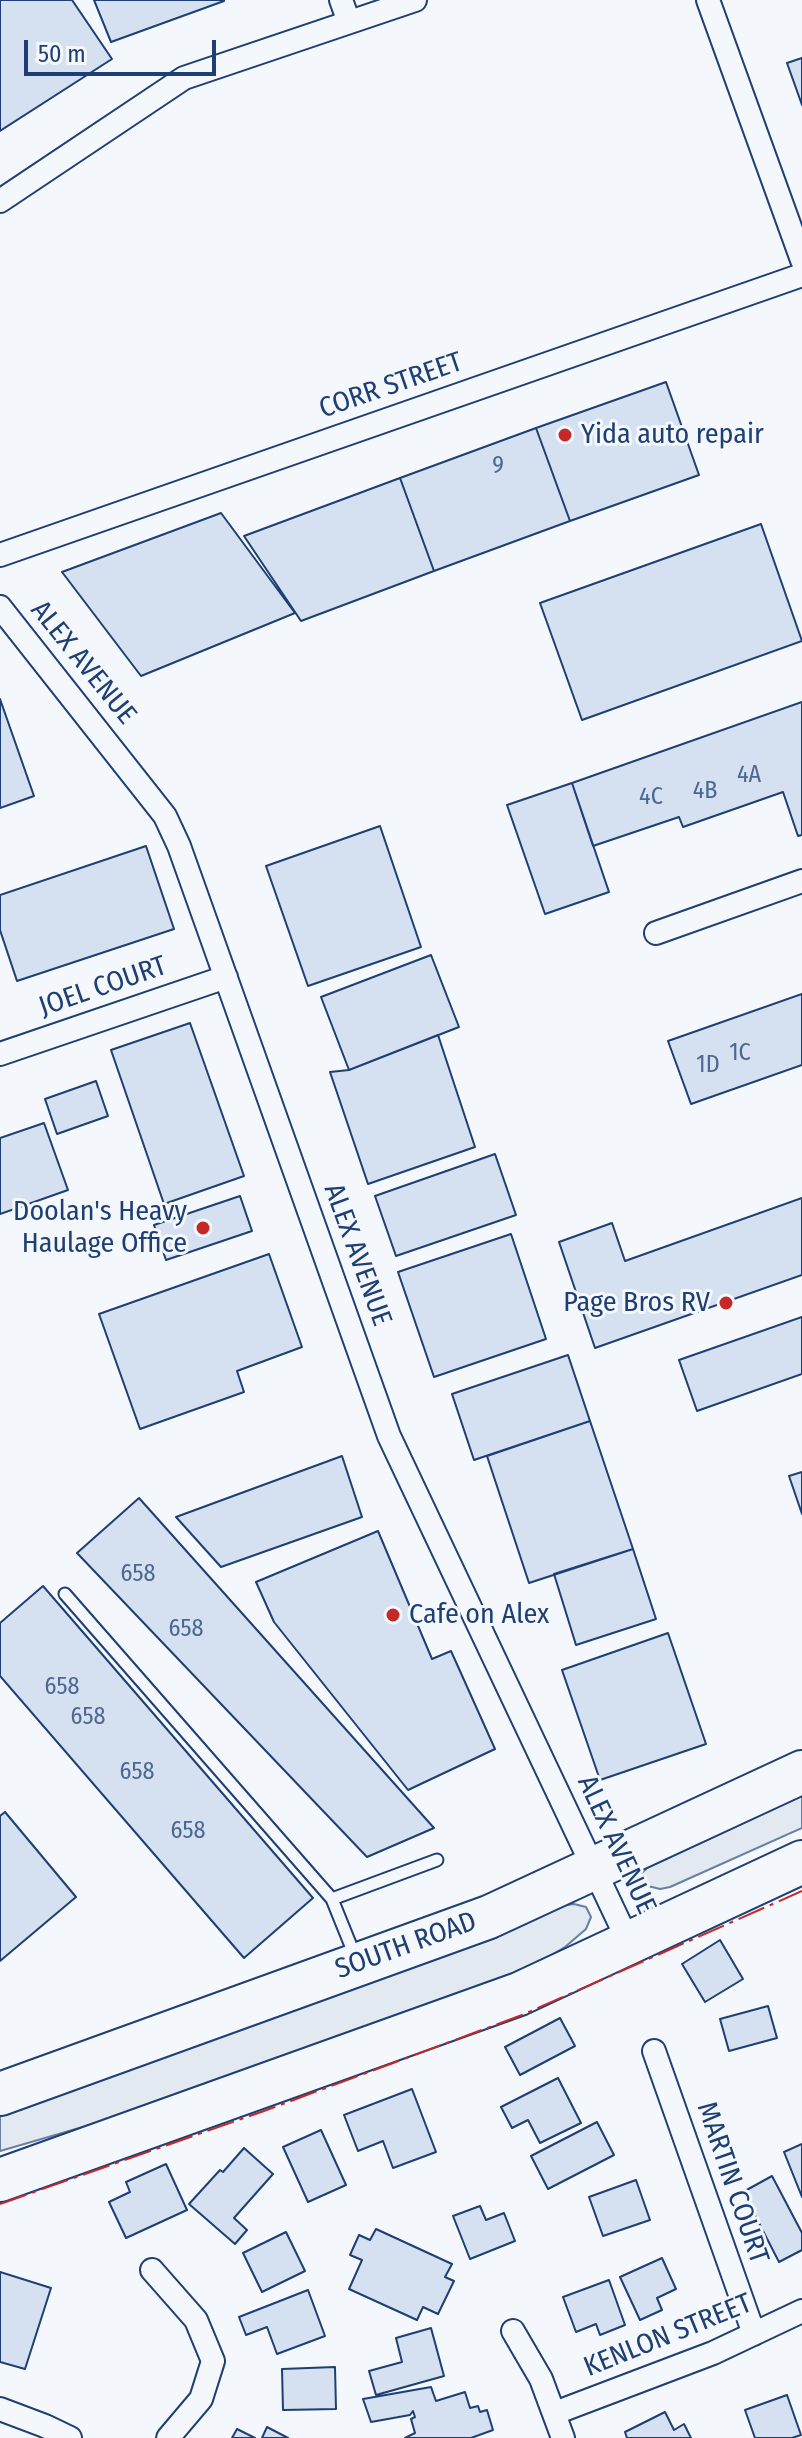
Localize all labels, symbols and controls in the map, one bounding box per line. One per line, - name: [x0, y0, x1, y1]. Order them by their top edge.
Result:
- scale bar: [28, 24, 220, 74]
- text: 50 m: [38, 40, 86, 68]
- street label: CORR STREET: [315, 346, 467, 426]
- place label: Yida auto repair: [581, 418, 764, 452]
- marker: Yida auto repair: [556, 426, 574, 444]
- house number: 9: [492, 452, 504, 480]
- street label: ALEX AVENUE: [23, 595, 143, 731]
- house number: 4A: [737, 761, 761, 789]
- house number: 4B: [693, 777, 717, 805]
- house number: 4C: [639, 783, 663, 811]
- street label: JOEL COURT: [35, 950, 171, 1024]
- house number: 1C: [729, 1039, 751, 1067]
- house number: 1D: [696, 1051, 720, 1079]
- street label: ALEX AVENUE: [316, 1179, 398, 1331]
- place label: Doolan's Heavy Haulage Office: [13, 1195, 187, 1261]
- marker: Doolan's Heavy Haulage Office: [194, 1219, 212, 1237]
- place label: Page Bros RV: [563, 1286, 710, 1320]
- marker: Page Bros RV: [717, 1294, 735, 1312]
- house number: 658: [121, 1560, 155, 1588]
- place label: Cafe on Alex: [409, 1598, 549, 1632]
- marker: Cafe on Alex: [384, 1606, 402, 1624]
- house number: 658: [169, 1615, 203, 1643]
- house number: 658: [45, 1673, 79, 1701]
- house number: 658: [71, 1703, 105, 1731]
- house number: 658: [120, 1758, 154, 1786]
- street label: ALEX AVENUE: [569, 1770, 663, 1920]
- house number: 658: [171, 1817, 205, 1845]
- street label: SOUTH ROAD: [331, 1905, 481, 1987]
- street label: MARTIN COURT: [689, 2098, 775, 2268]
- street label: KENLON STREET: [579, 2287, 757, 2385]

